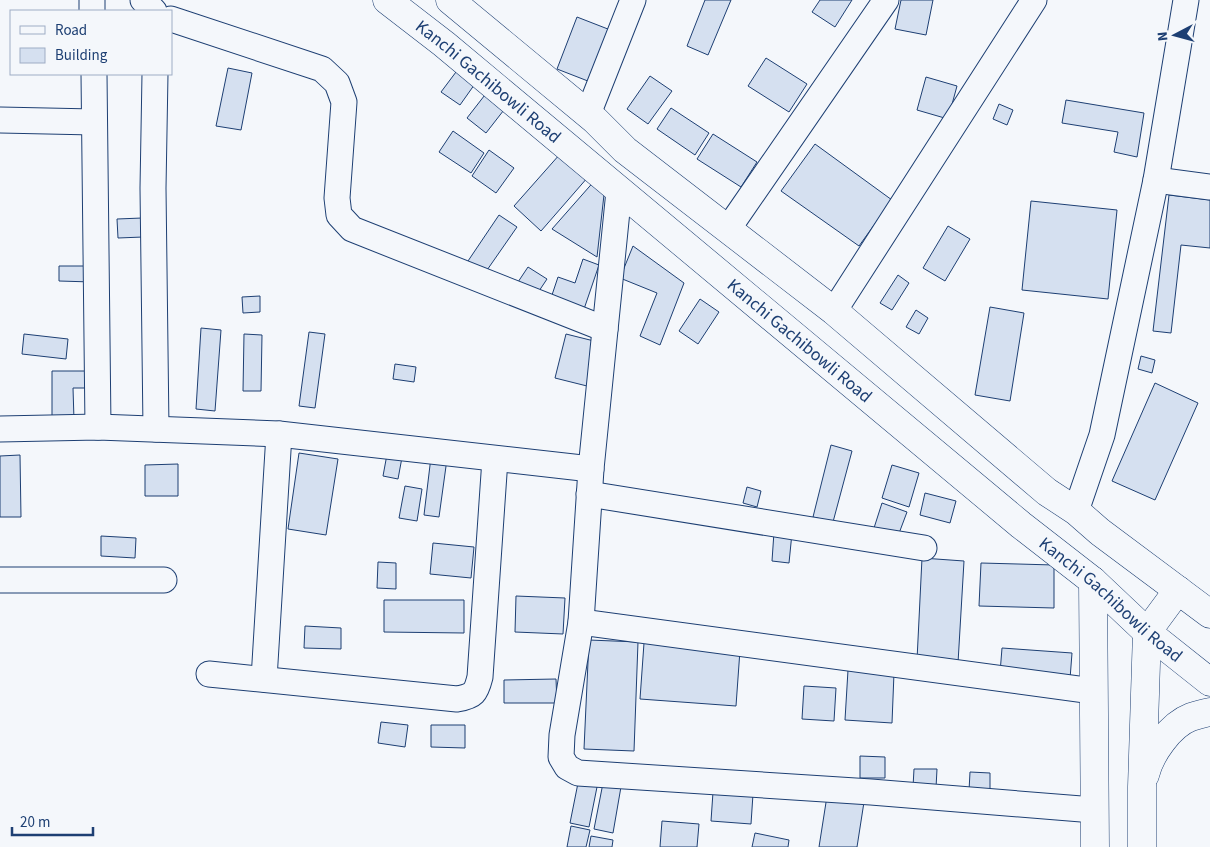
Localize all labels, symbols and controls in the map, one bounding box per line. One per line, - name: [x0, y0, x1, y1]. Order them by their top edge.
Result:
- legend: [10, 10, 172, 75]
- north arrow: [1150, 10, 1200, 60]
- street label: Kanchi Gachibowli Road: [410, 14, 566, 149]
- text: Road: [55, 20, 87, 41]
- text: N: [1153, 31, 1173, 42]
- text: Building: [55, 45, 108, 66]
- street label: Kanchi Gachibowli Road: [722, 273, 878, 408]
- street label: Kanchi Gachibowli Road: [1034, 531, 1188, 668]
- scale bar: [12, 804, 94, 836]
- text: 20 m: [20, 812, 50, 833]

